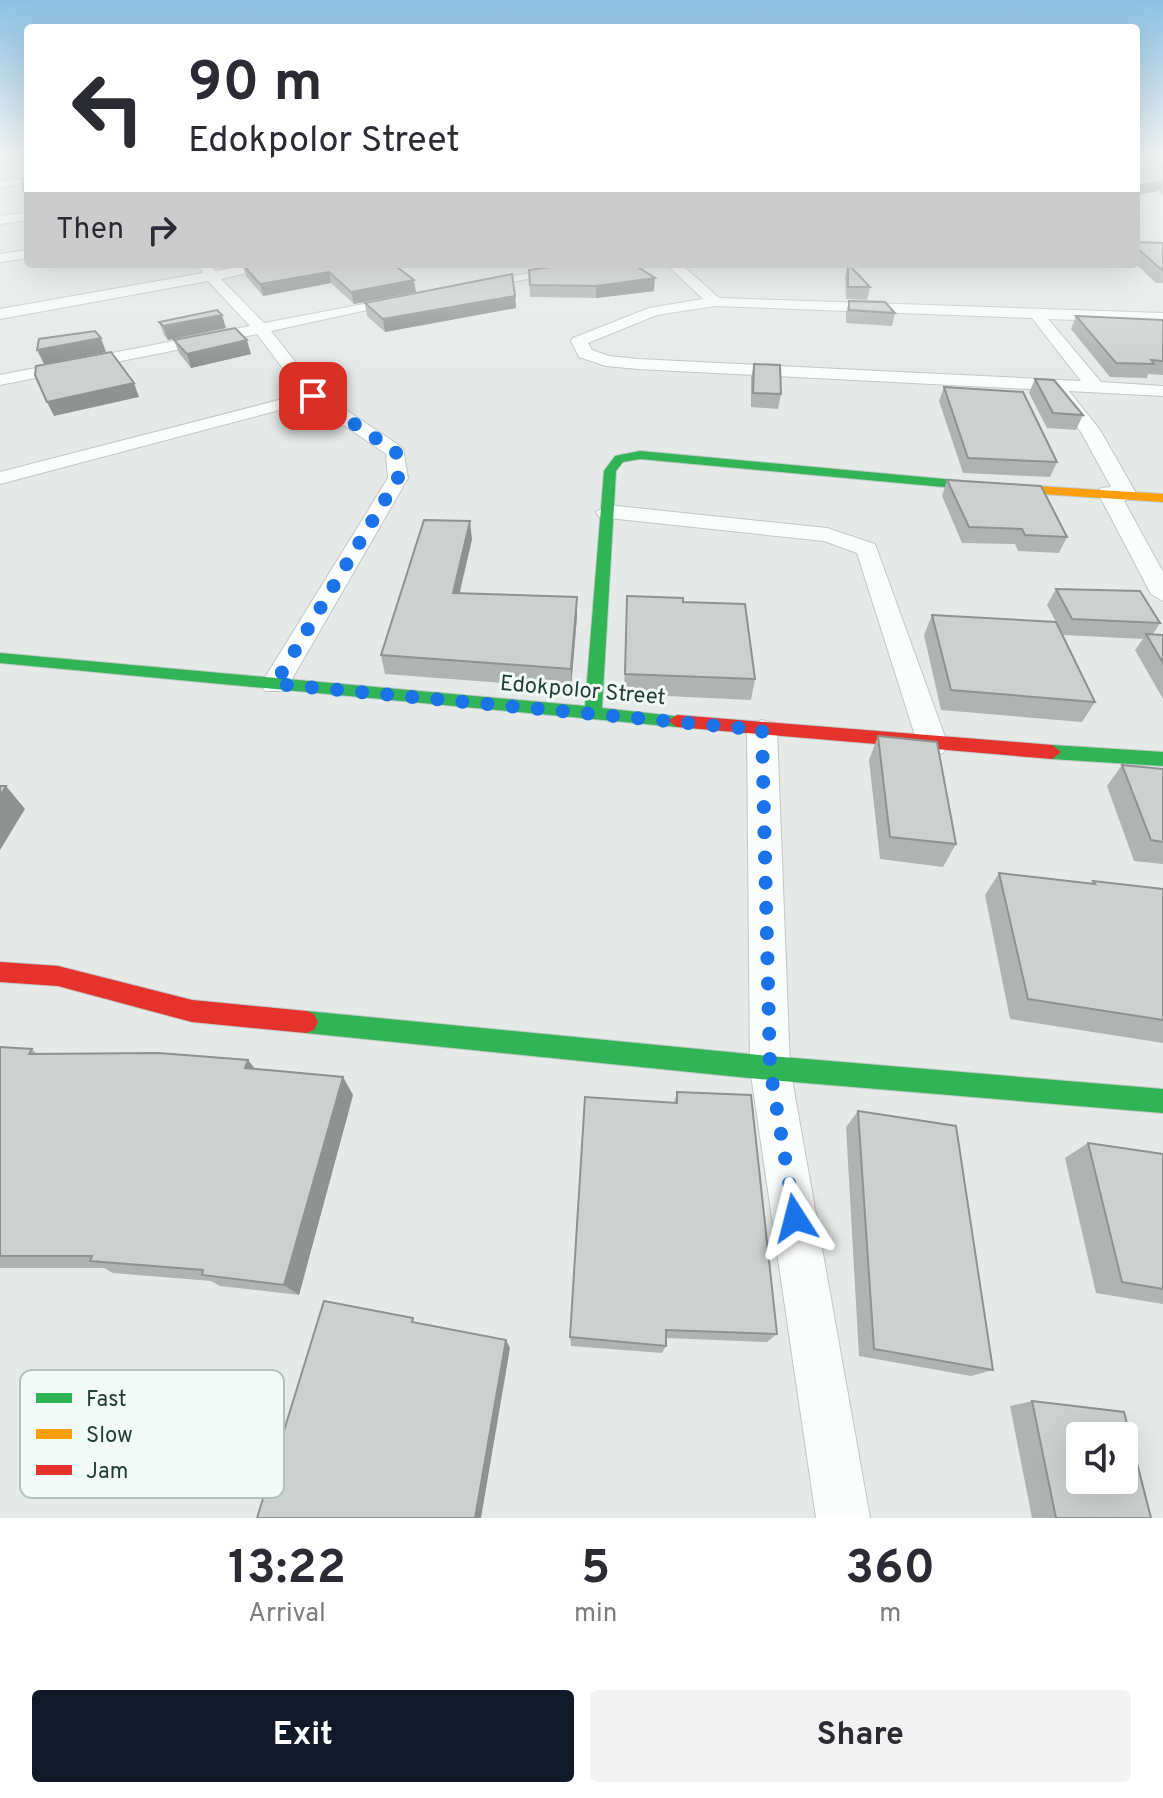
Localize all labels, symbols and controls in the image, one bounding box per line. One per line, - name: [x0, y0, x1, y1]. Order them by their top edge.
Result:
- text: 90 m: [188, 50, 323, 120]
- icon: left: [56, 56, 160, 160]
- text: Edokpolor Street: [188, 119, 460, 165]
- icon: right: [140, 208, 184, 252]
- text: Then: [56, 212, 124, 249]
- pin: [279, 362, 347, 430]
- icon: arrive: [291, 374, 335, 418]
- street label: Edokpolor Street: [499, 671, 667, 712]
- position arrow: [753, 1176, 837, 1260]
- legend: [20, 1370, 284, 1498]
- text: Fast: [86, 1387, 127, 1414]
- map controls: [1066, 1422, 1138, 1494]
- button: sound: [1066, 1422, 1138, 1494]
- text: Slow: [86, 1423, 133, 1450]
- text: Jam: [86, 1459, 129, 1486]
- text: 13:22: [228, 1540, 346, 1600]
- text: 5: [581, 1540, 610, 1600]
- text: 360: [845, 1540, 935, 1600]
- text: Arrival: [248, 1598, 326, 1631]
- text: min: [574, 1598, 617, 1631]
- text: m: [879, 1598, 901, 1631]
- button: Exit: [32, 1690, 574, 1782]
- button: Share: [590, 1690, 1131, 1782]

